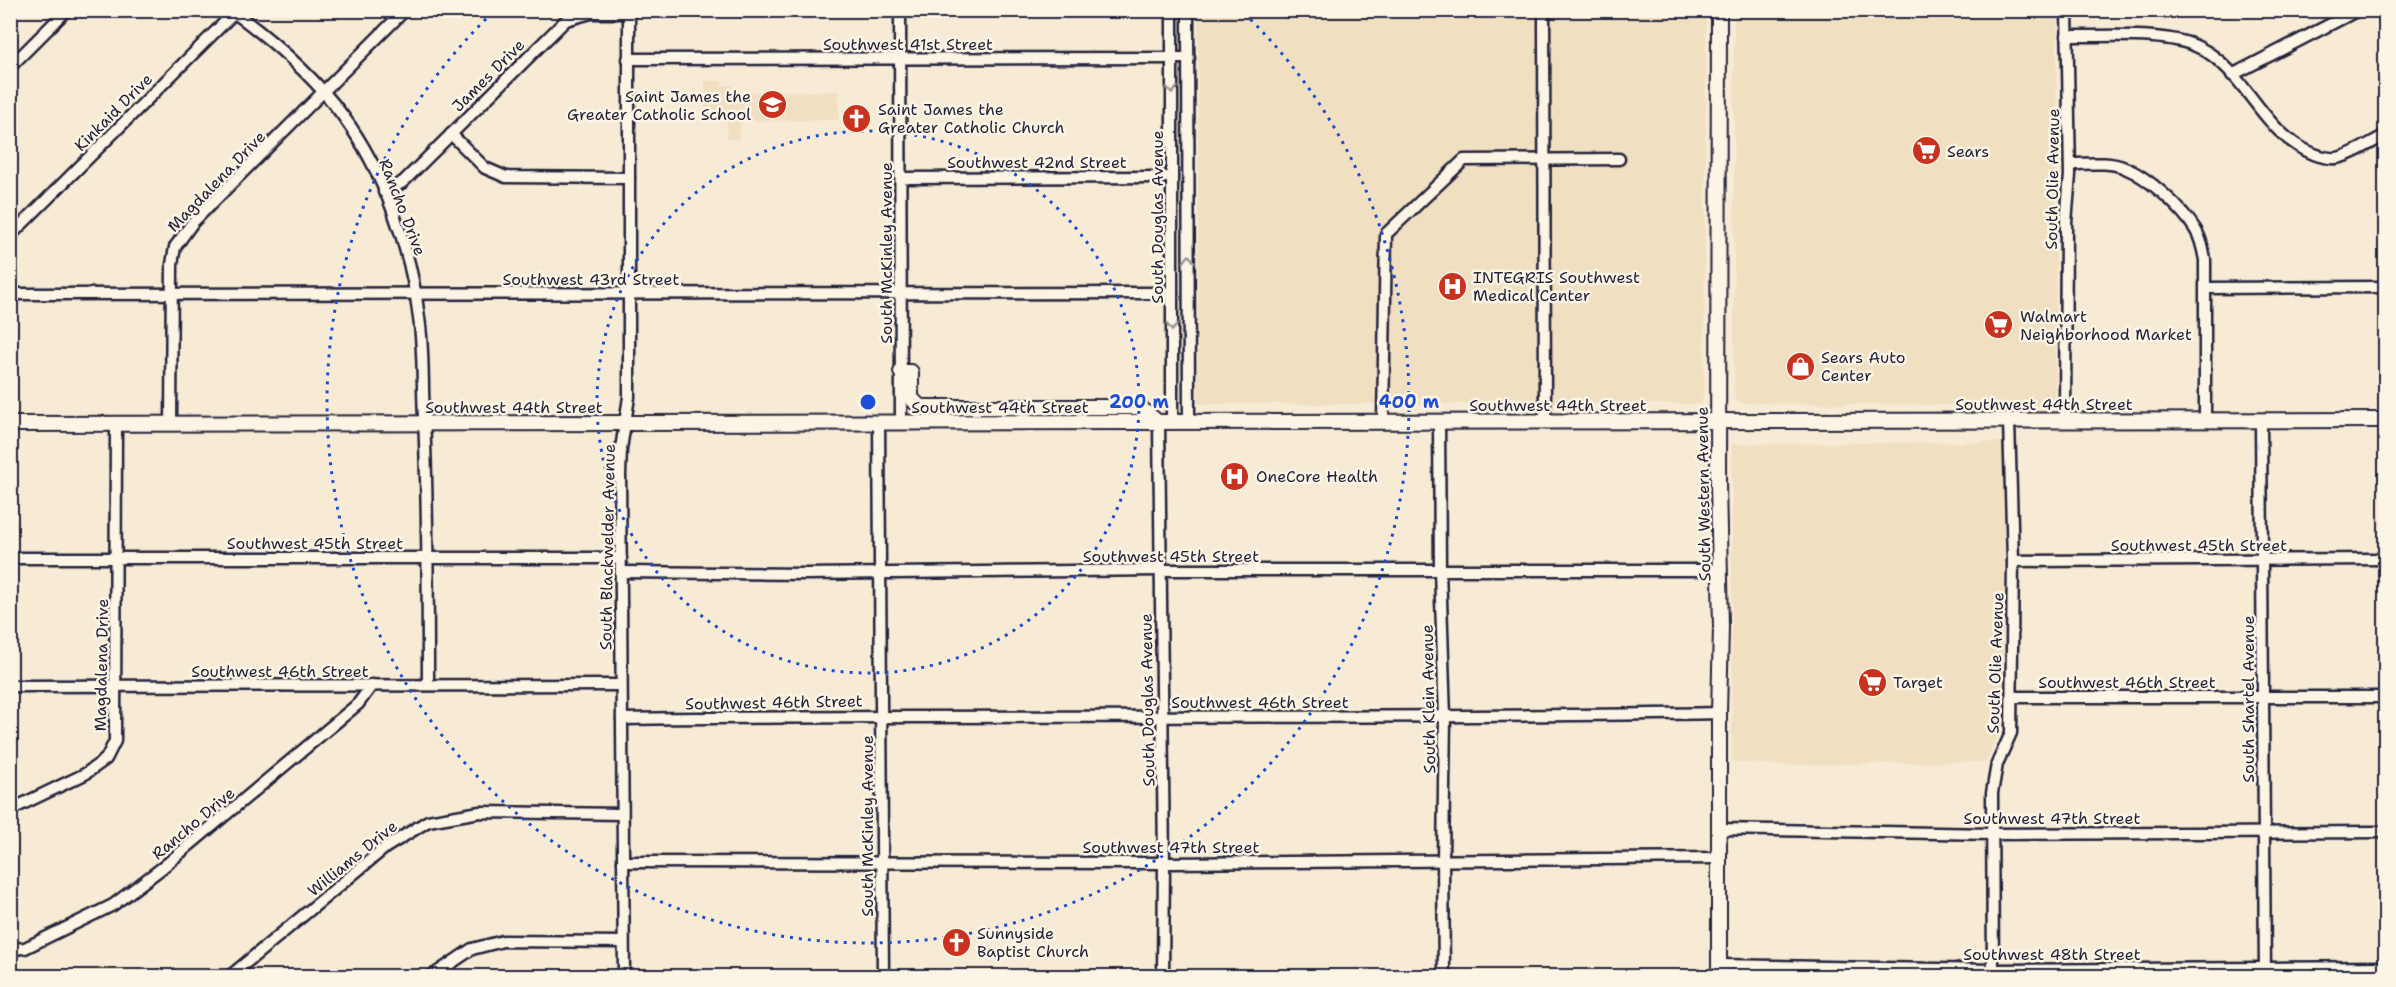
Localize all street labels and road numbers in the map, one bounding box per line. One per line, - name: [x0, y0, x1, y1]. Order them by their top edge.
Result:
- street label: James Drive: [447, 34, 529, 116]
- street label: Southwest 41st Street: [823, 34, 993, 55]
- street label: Kinkaid Drive: [70, 69, 157, 156]
- street label: South Olie Avenue: [2041, 108, 2064, 250]
- street label: Magdalena Drive: [163, 126, 270, 236]
- street label: South Douglas Avenue: [1147, 130, 1168, 304]
- street label: Southwest 42nd Street: [947, 152, 1127, 173]
- street label: Rancho Drive: [374, 156, 431, 259]
- street label: South McKinley Avenue: [876, 162, 897, 344]
- street label: Southwest 43rd Street: [503, 269, 679, 290]
- street label: Southwest 44th Street: [1955, 394, 2133, 415]
- street label: Southwest 44th Street: [1469, 395, 1647, 416]
- street label: Southwest 44th Street: [425, 397, 603, 418]
- street label: Southwest 44th Street: [911, 397, 1089, 418]
- street label: South Western Avenue: [1691, 406, 1716, 582]
- street label: South Blackwelder Avenue: [595, 444, 620, 650]
- street label: Southwest 45th Street: [227, 533, 403, 554]
- street label: Southwest 45th Street: [2111, 535, 2287, 556]
- street label: Southwest 45th Street: [1083, 546, 1259, 567]
- street label: South Olie Avenue: [1983, 592, 2008, 734]
- street label: Magdalena Drive: [90, 598, 113, 732]
- street label: South Douglas Avenue: [1135, 613, 1160, 787]
- street label: South Shartel Avenue: [2238, 615, 2259, 783]
- street label: South Klein Avenue: [1417, 624, 1440, 774]
- street label: Southwest 46th Street: [191, 661, 369, 682]
- street label: Southwest 46th Street: [2038, 672, 2216, 693]
- street label: Southwest 46th Street: [685, 690, 863, 715]
- street label: Southwest 46th Street: [1171, 692, 1349, 713]
- street label: South McKinley Avenue: [857, 735, 878, 917]
- street label: Rancho Drive: [147, 782, 239, 864]
- street label: Southwest 47th Street: [1964, 808, 2140, 829]
- street label: Williams Drive: [303, 816, 402, 901]
- street label: Southwest 47th Street: [1083, 837, 1259, 858]
- street label: Southwest 48th Street: [1963, 944, 2141, 965]

